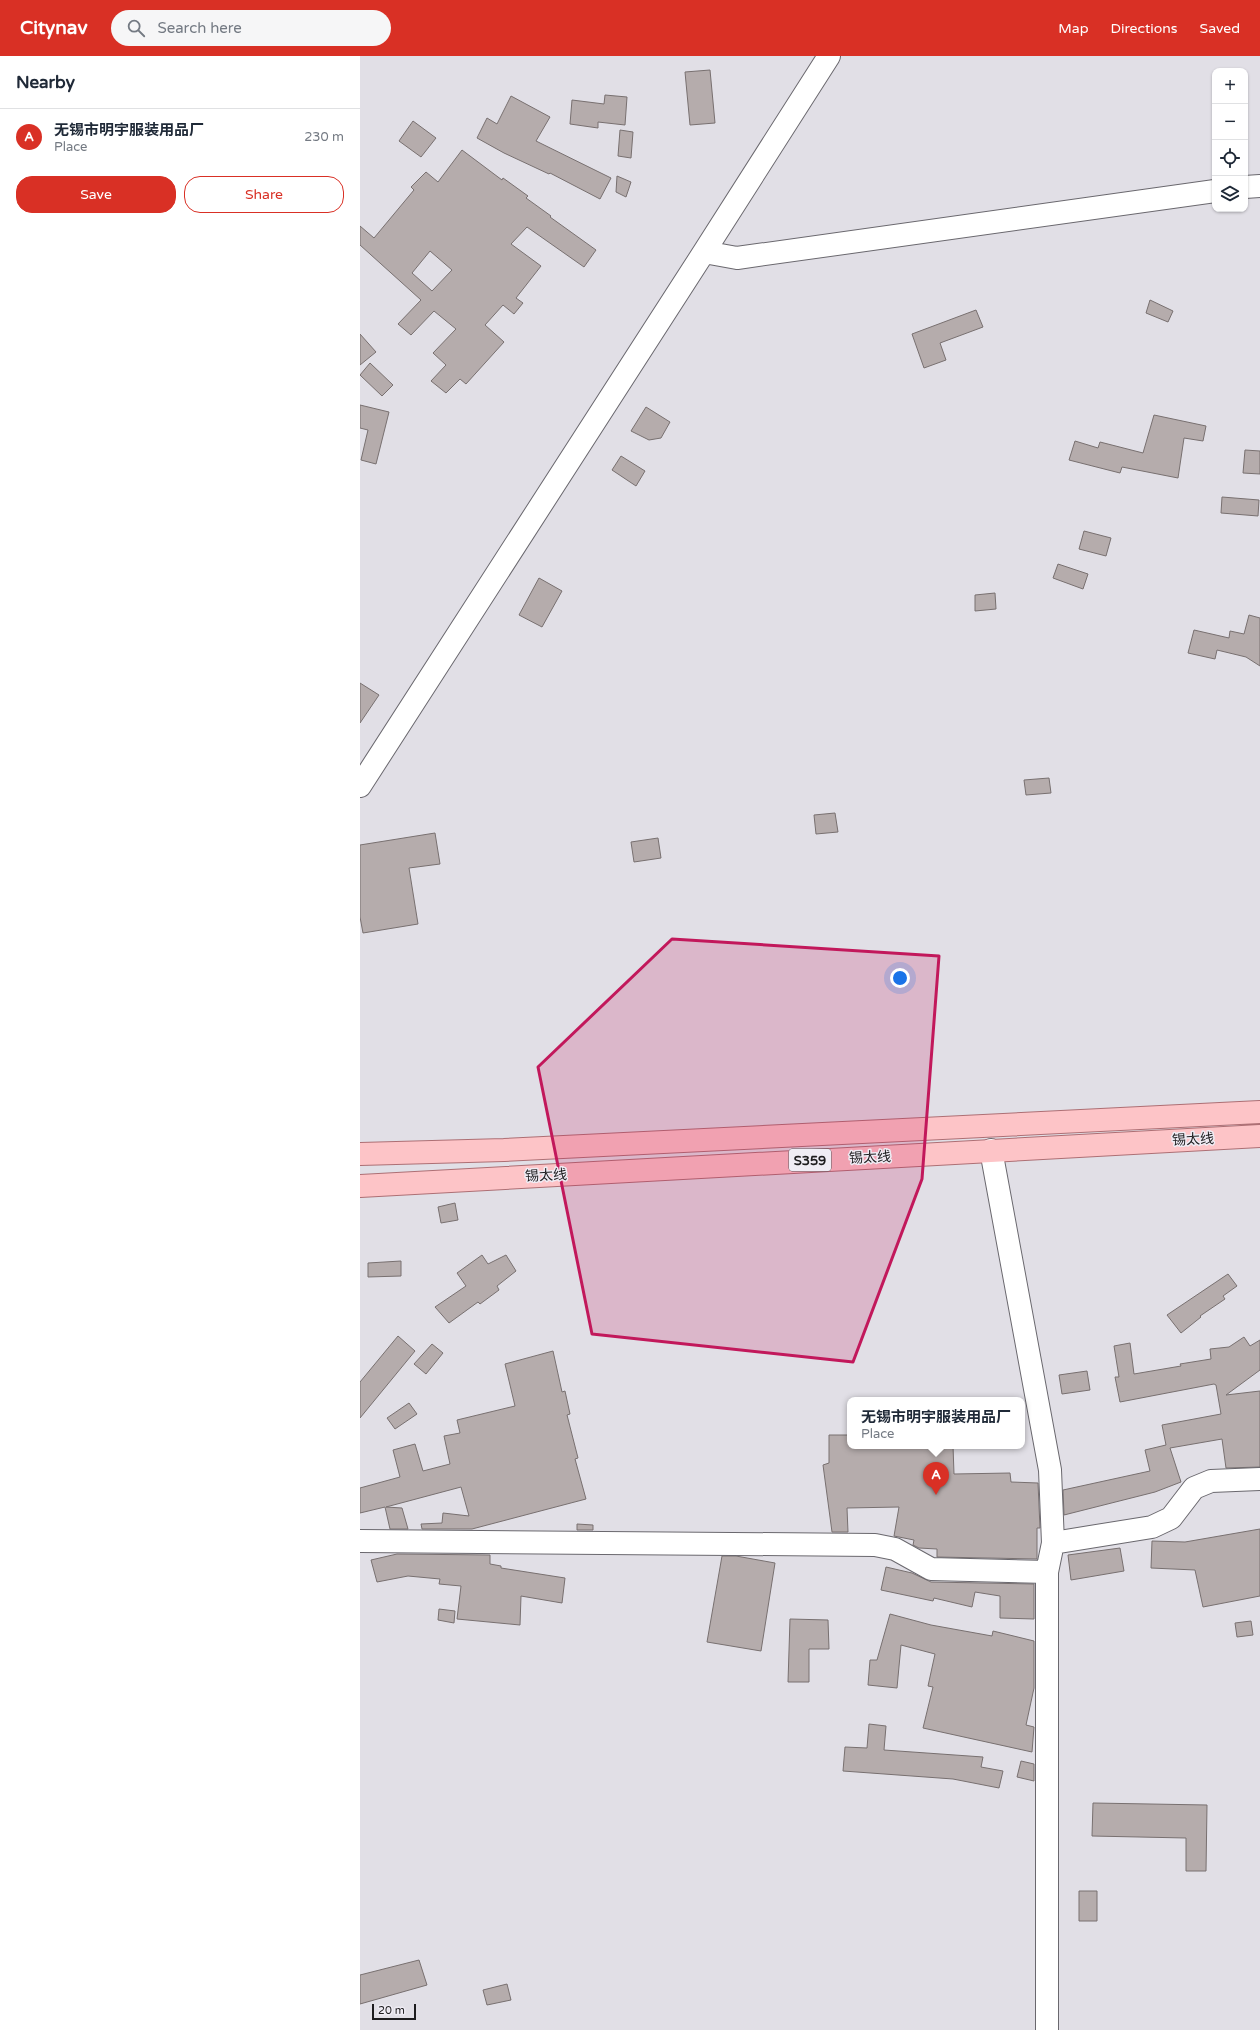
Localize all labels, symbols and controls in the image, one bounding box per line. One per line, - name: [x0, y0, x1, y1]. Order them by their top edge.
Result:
- search box: [111, 10, 391, 46]
- text: Citynav: [20, 17, 87, 39]
- icon: search: [125, 17, 147, 39]
- text: Search here: [157, 19, 242, 37]
- text: Map: [1058, 20, 1089, 37]
- text: Directions: [1111, 20, 1178, 37]
- text: Saved: [1200, 20, 1240, 37]
- map controls: [1212, 68, 1248, 212]
- button: +: [1212, 68, 1248, 104]
- text: Nearby: [16, 72, 75, 93]
- button: −: [1212, 104, 1248, 140]
- text: 无锡市明宇服装用品厂: [54, 121, 204, 139]
- text: A: [24, 129, 34, 145]
- text: 230 m: [304, 129, 344, 145]
- text: Place: [54, 139, 87, 155]
- button: locate: [1212, 140, 1248, 176]
- button: Save: [16, 176, 176, 213]
- button: Share: [184, 176, 344, 213]
- button: layers: [1212, 176, 1248, 212]
- your location: [890, 968, 910, 988]
- street label: 锡太线: [1172, 1130, 1214, 1149]
- street label: 锡太线: [849, 1148, 891, 1167]
- road number: S359: [789, 1149, 831, 1171]
- street label: 锡太线: [525, 1166, 567, 1185]
- popup: [847, 1397, 1025, 1449]
- text: 无锡市明宇服装用品厂: [861, 1408, 1011, 1426]
- text: Place: [861, 1426, 894, 1442]
- pin: A: [923, 1462, 949, 1495]
- scale bar: [372, 2002, 416, 2021]
- text: 20 m: [378, 2004, 405, 2017]

